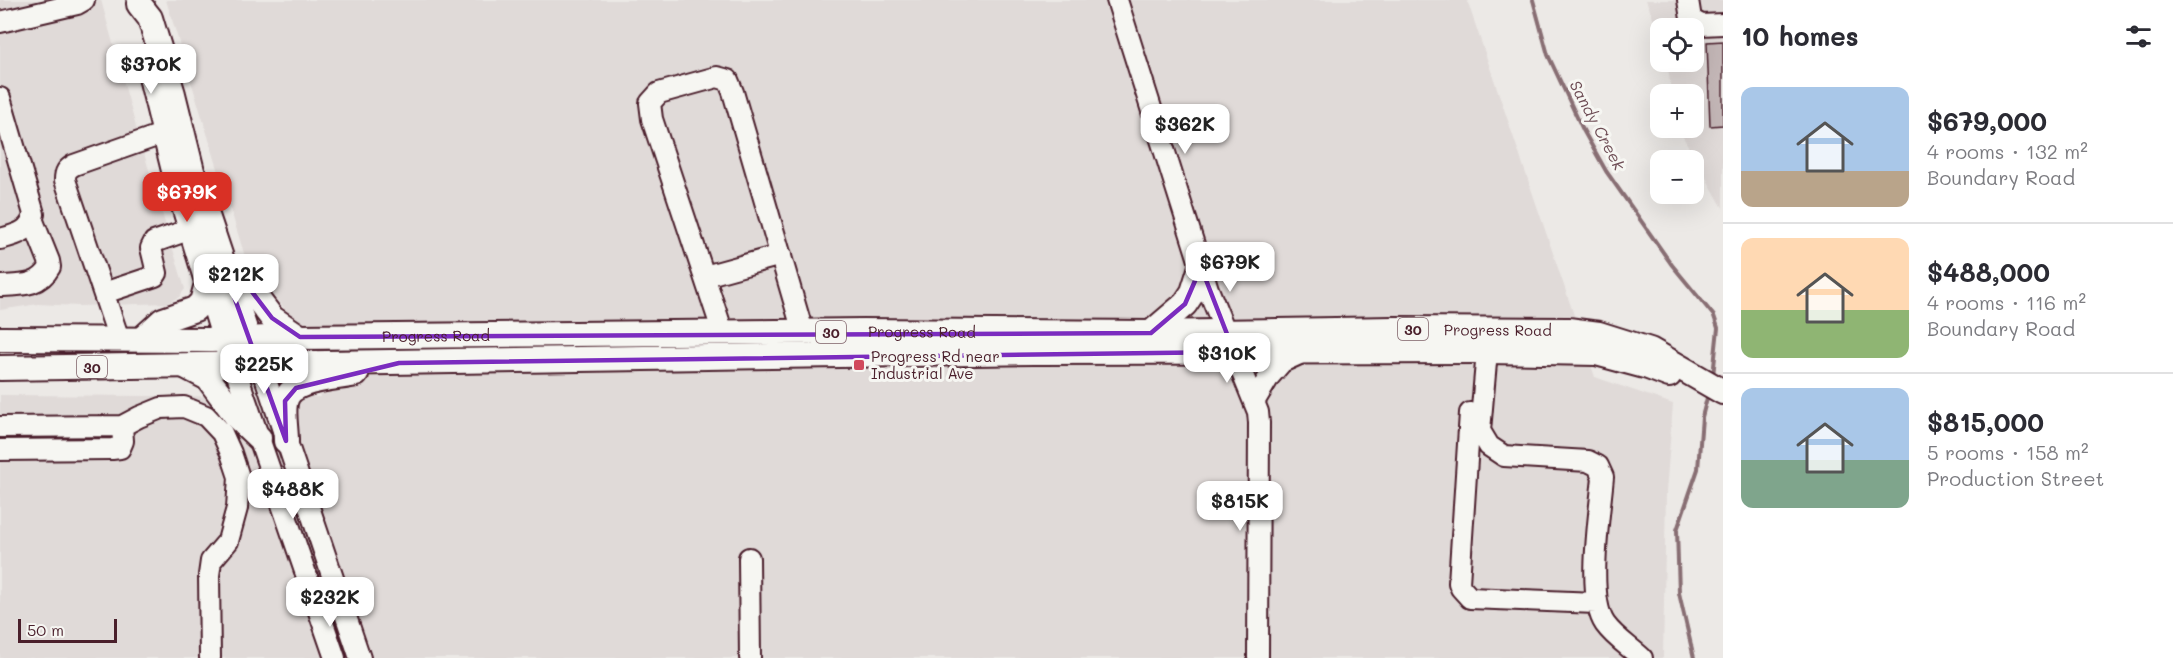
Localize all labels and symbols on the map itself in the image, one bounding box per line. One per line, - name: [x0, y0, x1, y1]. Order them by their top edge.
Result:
- pin: $370K: [109, 44, 193, 95]
- water label: Sandy Creek: [1565, 76, 1631, 174]
- pin: $362K: [1143, 104, 1227, 155]
- pin: $679K: [145, 172, 229, 223]
- pin: $679K: [1188, 242, 1272, 293]
- pin: $212K: [194, 254, 278, 305]
- road number: 30: [1398, 318, 1428, 340]
- street label: Progress Road: [1444, 319, 1552, 340]
- road number: 30: [816, 321, 846, 343]
- street label: Progress Road: [868, 321, 976, 342]
- street label: Progress Road: [382, 325, 490, 346]
- pin: $310K: [1185, 333, 1269, 384]
- pin: $225K: [222, 344, 306, 395]
- place label: Progress Rd near Industrial Ave: [871, 346, 1000, 383]
- road number: 30: [77, 356, 107, 378]
- marker: Progress Rd near Industrial Ave: [852, 358, 866, 372]
- pin: $488K: [251, 469, 335, 520]
- pin: $815K: [1198, 481, 1282, 532]
- pin: $232K: [288, 577, 372, 628]
- scale bar: [18, 616, 117, 644]

